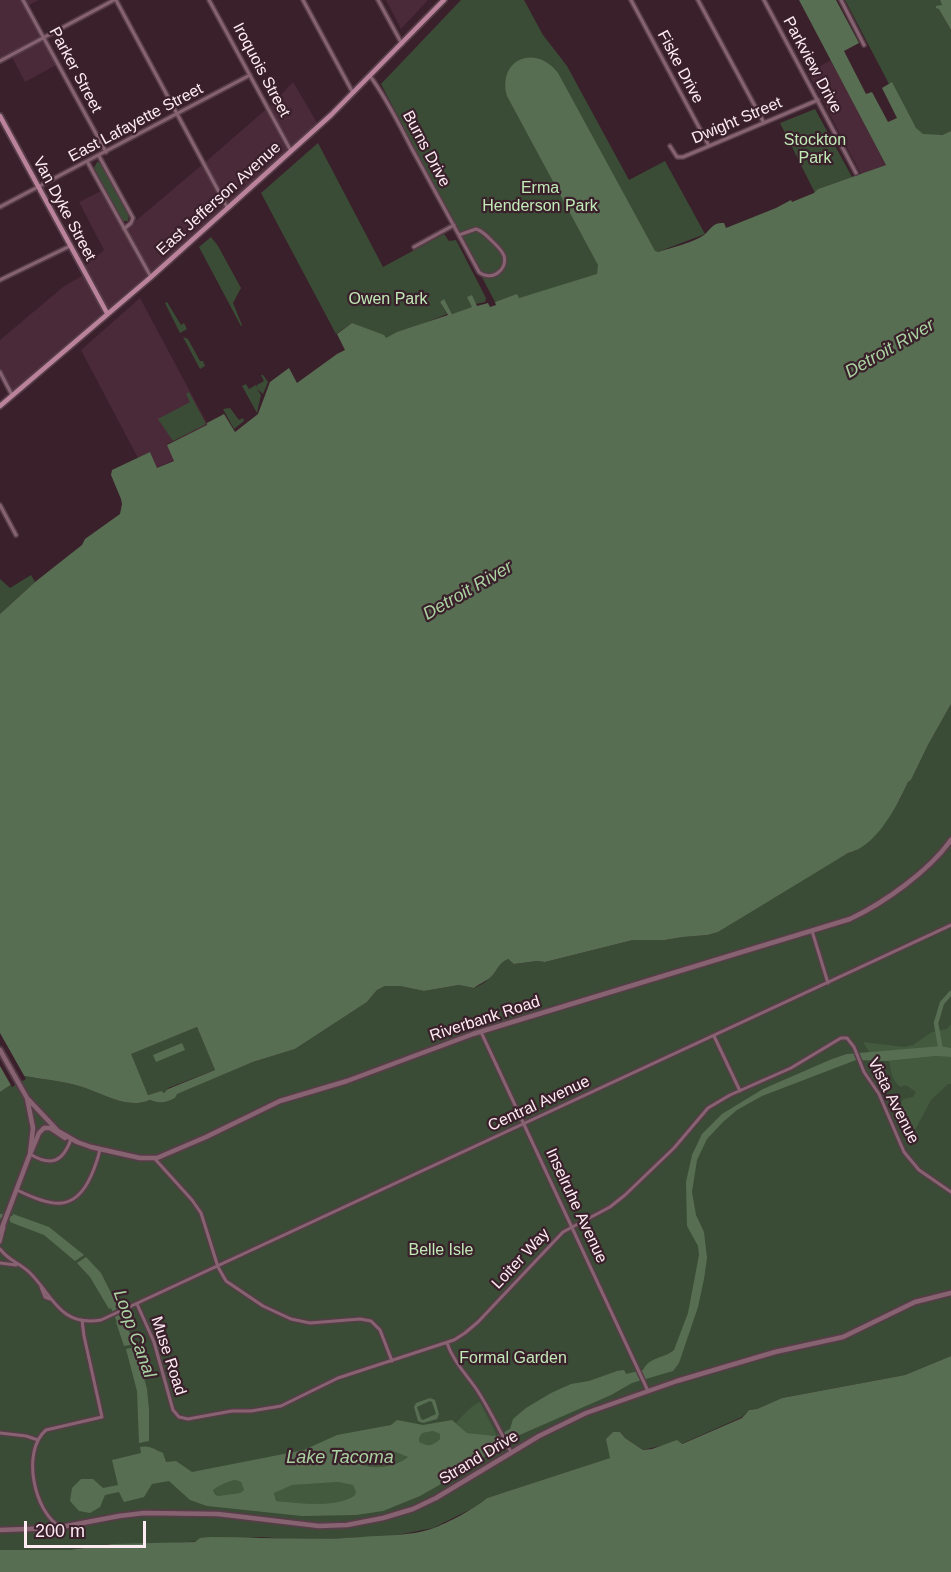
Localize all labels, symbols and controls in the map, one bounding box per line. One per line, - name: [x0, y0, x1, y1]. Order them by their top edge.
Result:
- street label: Parkview Drive: [778, 13, 846, 117]
- street label: Iroquois Street: [228, 20, 294, 120]
- street label: Parker Street: [44, 24, 106, 116]
- street label: Fiske Drive: [653, 27, 707, 107]
- street label: East Lafayette Street: [66, 79, 206, 167]
- street label: Dwight Street: [689, 93, 785, 149]
- street label: Burns Drive: [398, 108, 454, 190]
- park label: Stockton Park: [784, 131, 846, 169]
- street label: East Jefferson Avenue: [153, 138, 285, 260]
- street label: Van Dyke Street: [28, 154, 100, 264]
- park label: Erma Henderson Park: [482, 179, 598, 217]
- park label: Owen Park: [348, 290, 428, 310]
- water label: Detroit River: [841, 315, 939, 383]
- water label: Detroit River: [419, 557, 517, 625]
- street label: Riverbank Road: [427, 992, 543, 1046]
- street label: Vista Avenue: [863, 1055, 923, 1147]
- street label: Central Avenue: [485, 1072, 593, 1136]
- street label: Inselruhe Avenue: [541, 1146, 611, 1266]
- street label: Loiter Way: [488, 1225, 554, 1293]
- park label: Belle Isle: [409, 1241, 473, 1261]
- water label: Loop Canal: [108, 1287, 160, 1381]
- street label: Muse Road: [146, 1314, 190, 1398]
- park label: Formal Garden: [459, 1349, 567, 1369]
- street label: Strand Drive: [436, 1427, 522, 1489]
- water label: Lake Tacoma: [286, 1447, 394, 1469]
- scale bar: [27, 1509, 148, 1547]
- text: 200 m: [35, 1521, 85, 1541]

